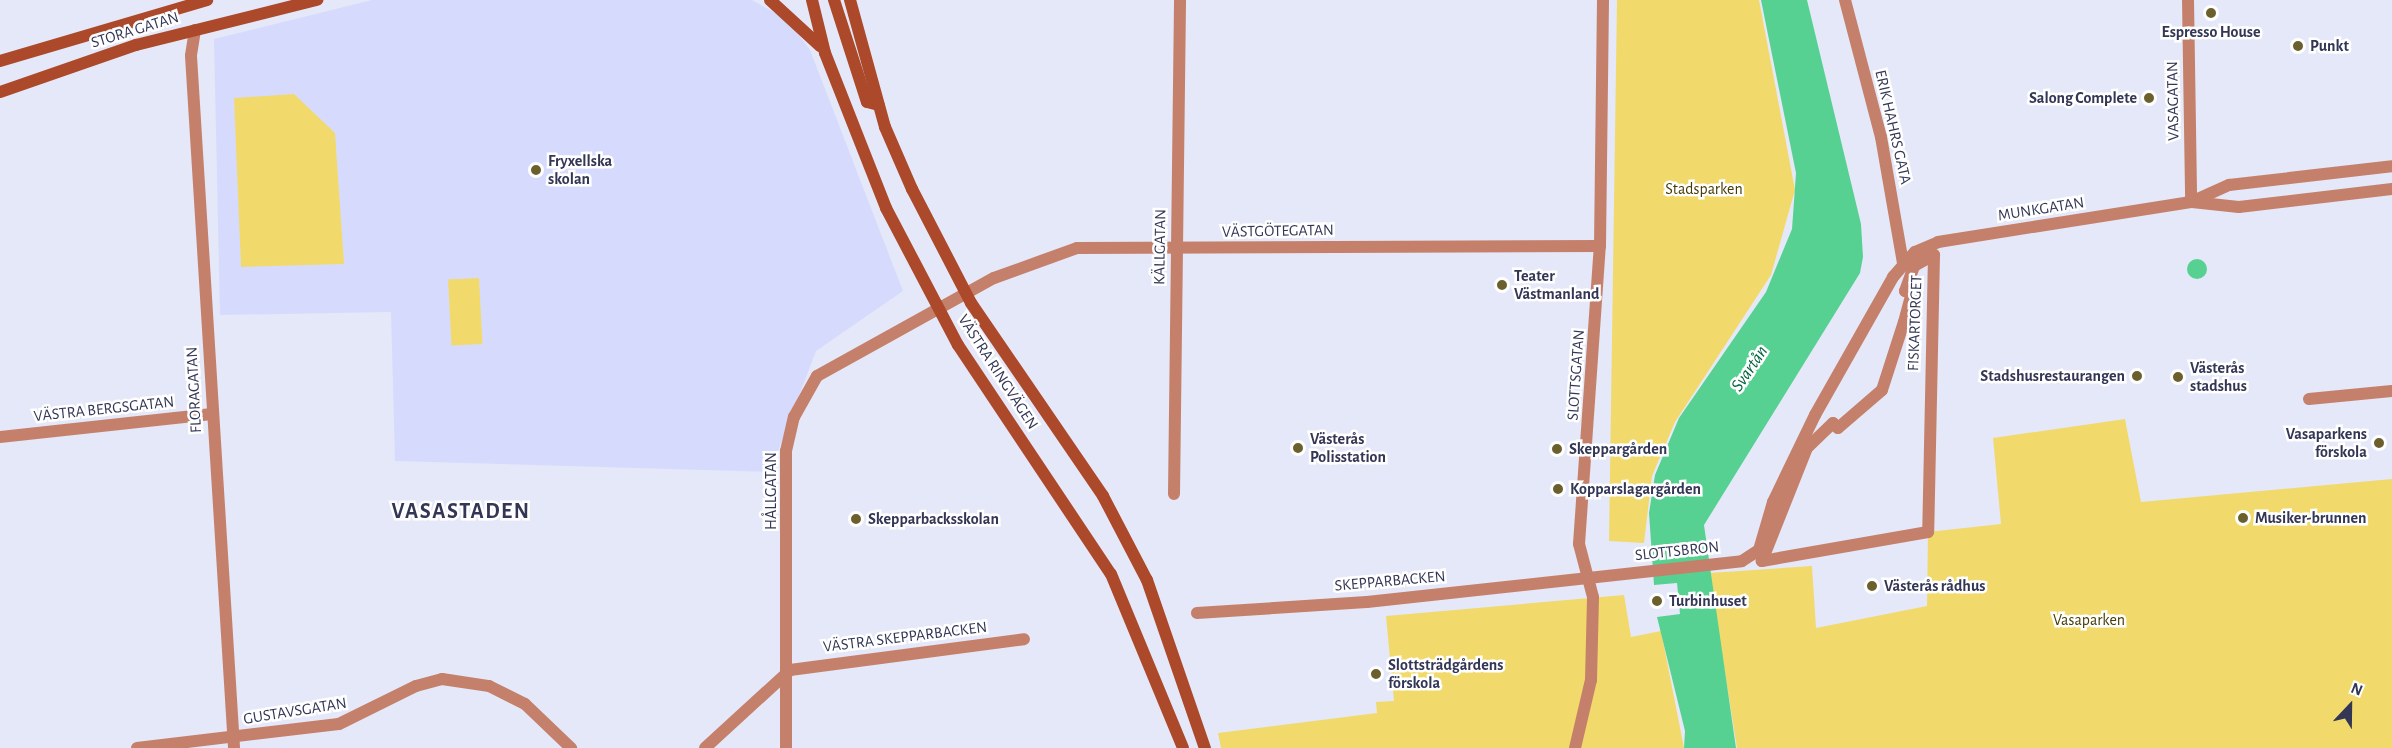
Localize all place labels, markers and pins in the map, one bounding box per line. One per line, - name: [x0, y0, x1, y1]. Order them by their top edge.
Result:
- marker: Espresso House: [2204, 6, 2218, 20]
- place label: Espresso House: [2162, 22, 2260, 42]
- place label: Punkt: [2310, 36, 2349, 56]
- marker: Punkt: [2291, 39, 2305, 53]
- place label: Salong Complete: [2029, 88, 2137, 108]
- marker: Salong Complete: [2142, 91, 2156, 105]
- place label: Fryxellska skolan: [548, 151, 612, 189]
- marker: Fryxellska skolan: [529, 163, 543, 177]
- place label: Teater Västmanland: [1514, 266, 1599, 304]
- marker: Teater Västmanland: [1495, 278, 1509, 292]
- place label: Västerås stadshus: [2190, 358, 2247, 396]
- place label: Stadshusrestaurangen: [1980, 366, 2125, 386]
- marker: Stadshusrestaurangen: [2130, 369, 2144, 383]
- marker: Västerås stadshus: [2171, 370, 2185, 384]
- place label: Vasaparkens förskola: [2286, 424, 2367, 462]
- place label: Västerås Polisstation: [1310, 429, 1386, 467]
- marker: Vasaparkens förskola: [2372, 436, 2386, 450]
- place label: Skeppargården: [1569, 439, 1667, 459]
- marker: Västerås Polisstation: [1291, 441, 1305, 455]
- marker: Skeppargården: [1550, 442, 1564, 456]
- place label: Kopparslagargården: [1570, 479, 1701, 499]
- marker: Kopparslagargården: [1551, 482, 1565, 496]
- place label: Musiker-brunnen: [2255, 508, 2366, 528]
- place label: Skepparbacksskolan: [868, 509, 999, 529]
- marker: Musiker-brunnen: [2236, 511, 2250, 525]
- marker: Skepparbacksskolan: [849, 512, 863, 526]
- place label: Västerås rådhus: [1884, 576, 1985, 596]
- marker: Västerås rådhus: [1865, 579, 1879, 593]
- place label: Turbinhuset: [1669, 591, 1747, 611]
- marker: Turbinhuset: [1650, 594, 1664, 608]
- place label: Slottsträdgårdens förskola: [1388, 655, 1503, 693]
- marker: Slottsträdgårdens förskola: [1369, 667, 1383, 681]

